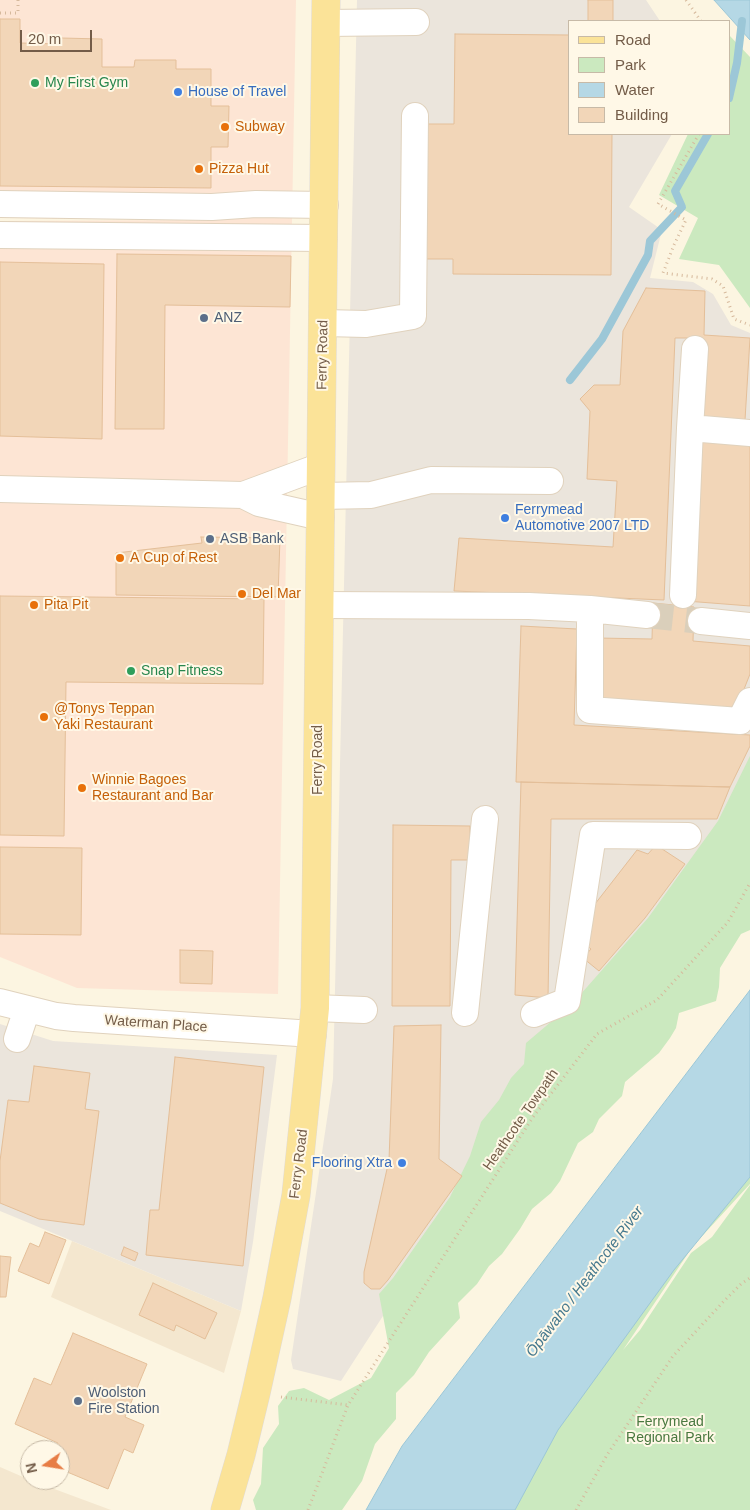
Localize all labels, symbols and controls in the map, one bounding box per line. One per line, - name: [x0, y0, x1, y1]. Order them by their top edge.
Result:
- scale bar: [22, 20, 95, 52]
- legend: [568, 20, 730, 135]
- text: 20 m: [28, 30, 61, 47]
- text: Road: [615, 31, 651, 48]
- text: Park: [615, 56, 646, 73]
- place label: My First Gym: [45, 75, 128, 91]
- marker: My First Gym: [29, 77, 41, 89]
- text: Water: [615, 81, 654, 98]
- place label: House of Travel: [188, 84, 286, 100]
- marker: House of Travel: [172, 86, 184, 98]
- text: Building: [615, 106, 668, 123]
- place label: Subway: [235, 119, 285, 135]
- marker: Subway: [219, 121, 231, 133]
- place label: Pizza Hut: [209, 161, 269, 177]
- marker: Pizza Hut: [193, 163, 205, 175]
- place label: ANZ: [214, 310, 242, 326]
- marker: ANZ: [198, 312, 210, 324]
- street label: Ferry Road: [314, 320, 332, 390]
- place label: Ferrymead Automotive 2007 LTD: [515, 502, 649, 534]
- marker: Ferrymead Automotive 2007 LTD: [499, 512, 511, 524]
- place label: ASB Bank: [220, 531, 284, 547]
- marker: ASB Bank: [204, 533, 216, 545]
- place label: A Cup of Rest: [130, 550, 217, 566]
- marker: A Cup of Rest: [114, 552, 126, 564]
- place label: Del Mar: [252, 586, 301, 602]
- marker: Del Mar: [236, 588, 248, 600]
- place label: Pita Pit: [44, 597, 88, 613]
- marker: Pita Pit: [28, 599, 40, 611]
- place label: Snap Fitness: [141, 663, 223, 679]
- marker: Snap Fitness: [125, 665, 137, 677]
- place label: @Tonys Teppan Yaki Restaurant: [54, 701, 155, 734]
- marker: @Tonys Teppan Yaki Restaurant: [38, 711, 50, 723]
- street label: Ferry Road: [310, 725, 326, 795]
- place label: Winnie Bagoes Restaurant and Bar: [92, 772, 213, 804]
- marker: Winnie Bagoes Restaurant and Bar: [76, 782, 88, 794]
- street label: Waterman Place: [104, 1012, 208, 1036]
- street label: Heathcote Towpath: [480, 1066, 562, 1174]
- street label: Ferry Road: [286, 1128, 312, 1200]
- place label: Flooring Xtra: [312, 1155, 392, 1171]
- marker: Flooring Xtra: [396, 1157, 408, 1169]
- water label: Ōpāwaho / Heathcote River: [522, 1203, 648, 1361]
- place label: Woolston Fire Station: [88, 1385, 160, 1418]
- marker: Woolston Fire Station: [72, 1395, 84, 1407]
- park label: Ferrymead Regional Park: [626, 1414, 714, 1446]
- north arrow: [20, 1440, 70, 1490]
- text: N: [22, 1461, 40, 1475]

